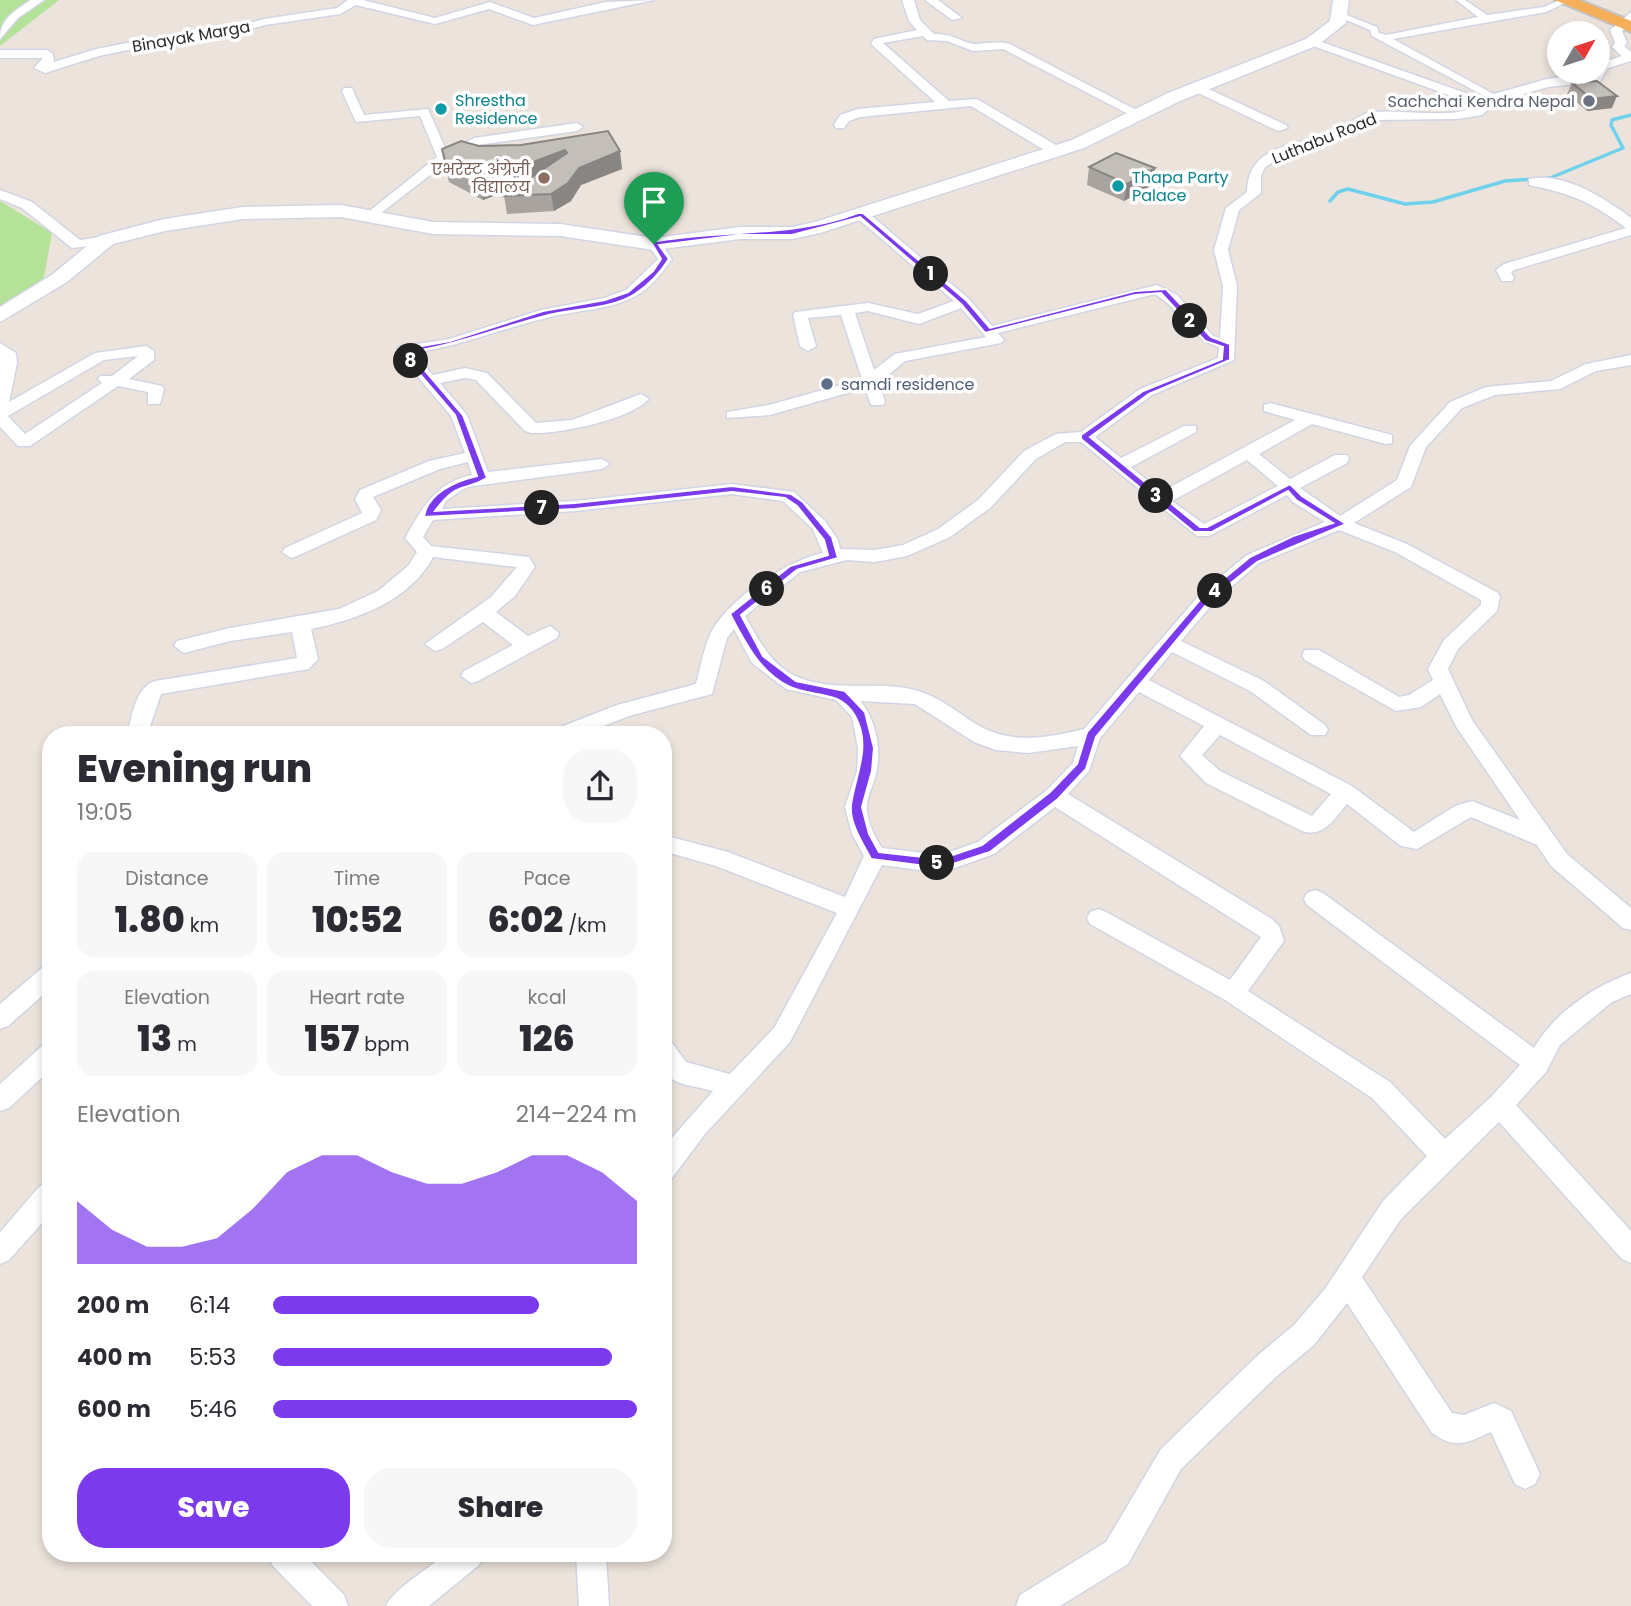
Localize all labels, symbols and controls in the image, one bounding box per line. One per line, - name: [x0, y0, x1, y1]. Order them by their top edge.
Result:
- street label: Binayak Marga: [130, 15, 252, 58]
- north arrow: [1547, 21, 1610, 84]
- map controls: [1547, 21, 1610, 84]
- place label: Shrestha Residence: [455, 89, 538, 130]
- place label: Sachchai Kendra Nepal: [1388, 90, 1575, 113]
- marker: Sachchai Kendra Nepal: [1581, 93, 1597, 109]
- marker: Shrestha Residence: [433, 101, 449, 117]
- street label: Luthabu Road: [1268, 107, 1380, 170]
- place label: एभरेस्ट अंग्रेजी विद्यालय: [431, 158, 531, 199]
- place label: Thapa Party Palace: [1132, 166, 1229, 207]
- marker: एभरेस्ट अंग्रेजी विद्यालय: [536, 170, 552, 186]
- pin: [624, 172, 684, 244]
- marker: Thapa Party Palace: [1110, 178, 1126, 194]
- icon: arrive: [635, 183, 673, 221]
- pin: 1: [914, 256, 948, 292]
- text: 1: [927, 260, 934, 287]
- pin: 2: [1172, 304, 1208, 338]
- text: 2: [1184, 307, 1195, 334]
- pin: 8: [394, 344, 428, 378]
- text: 8: [404, 347, 417, 374]
- place label: samdi residence: [841, 373, 975, 396]
- marker: samdi residence: [819, 376, 835, 392]
- pin: 3: [1138, 478, 1174, 514]
- text: 3: [1150, 482, 1161, 509]
- pin: 7: [524, 490, 560, 526]
- text: 7: [536, 494, 547, 521]
- pin: 6: [750, 572, 784, 606]
- pin: 4: [1198, 574, 1232, 608]
- text: 6: [760, 575, 773, 602]
- text: 4: [1208, 577, 1221, 604]
- text: Evening run: [77, 742, 312, 795]
- button: share: [563, 749, 637, 823]
- text: 19:05: [77, 796, 133, 828]
- pin: 5: [920, 846, 954, 880]
- text: 5: [930, 849, 943, 876]
- text: Distance: [125, 865, 209, 892]
- text: Time: [334, 865, 380, 892]
- text: Pace: [523, 865, 571, 892]
- text: 1.80: [115, 895, 185, 944]
- text: 10:52: [312, 895, 402, 944]
- text: 6:02: [487, 895, 563, 944]
- text: km: [185, 912, 219, 939]
- text: /km: [563, 912, 607, 939]
- text: Elevation: [124, 984, 210, 1011]
- text: Heart rate: [309, 984, 405, 1011]
- text: kcal: [528, 984, 566, 1011]
- text: 13: [137, 1014, 172, 1063]
- text: 157: [304, 1014, 359, 1063]
- text: 126: [519, 1014, 575, 1063]
- text: m: [172, 1031, 197, 1058]
- text: bpm: [359, 1031, 410, 1058]
- text: Elevation: [77, 1098, 181, 1130]
- text: 214–224 m: [516, 1098, 637, 1130]
- text: 200 m: [77, 1289, 149, 1321]
- text: 6:14: [189, 1289, 230, 1321]
- text: 400 m: [77, 1341, 152, 1373]
- text: 5:53: [189, 1341, 236, 1373]
- text: 600 m: [77, 1393, 151, 1425]
- text: 5:46: [189, 1393, 237, 1425]
- button: Save: [77, 1468, 350, 1548]
- button: Share: [364, 1468, 637, 1548]

